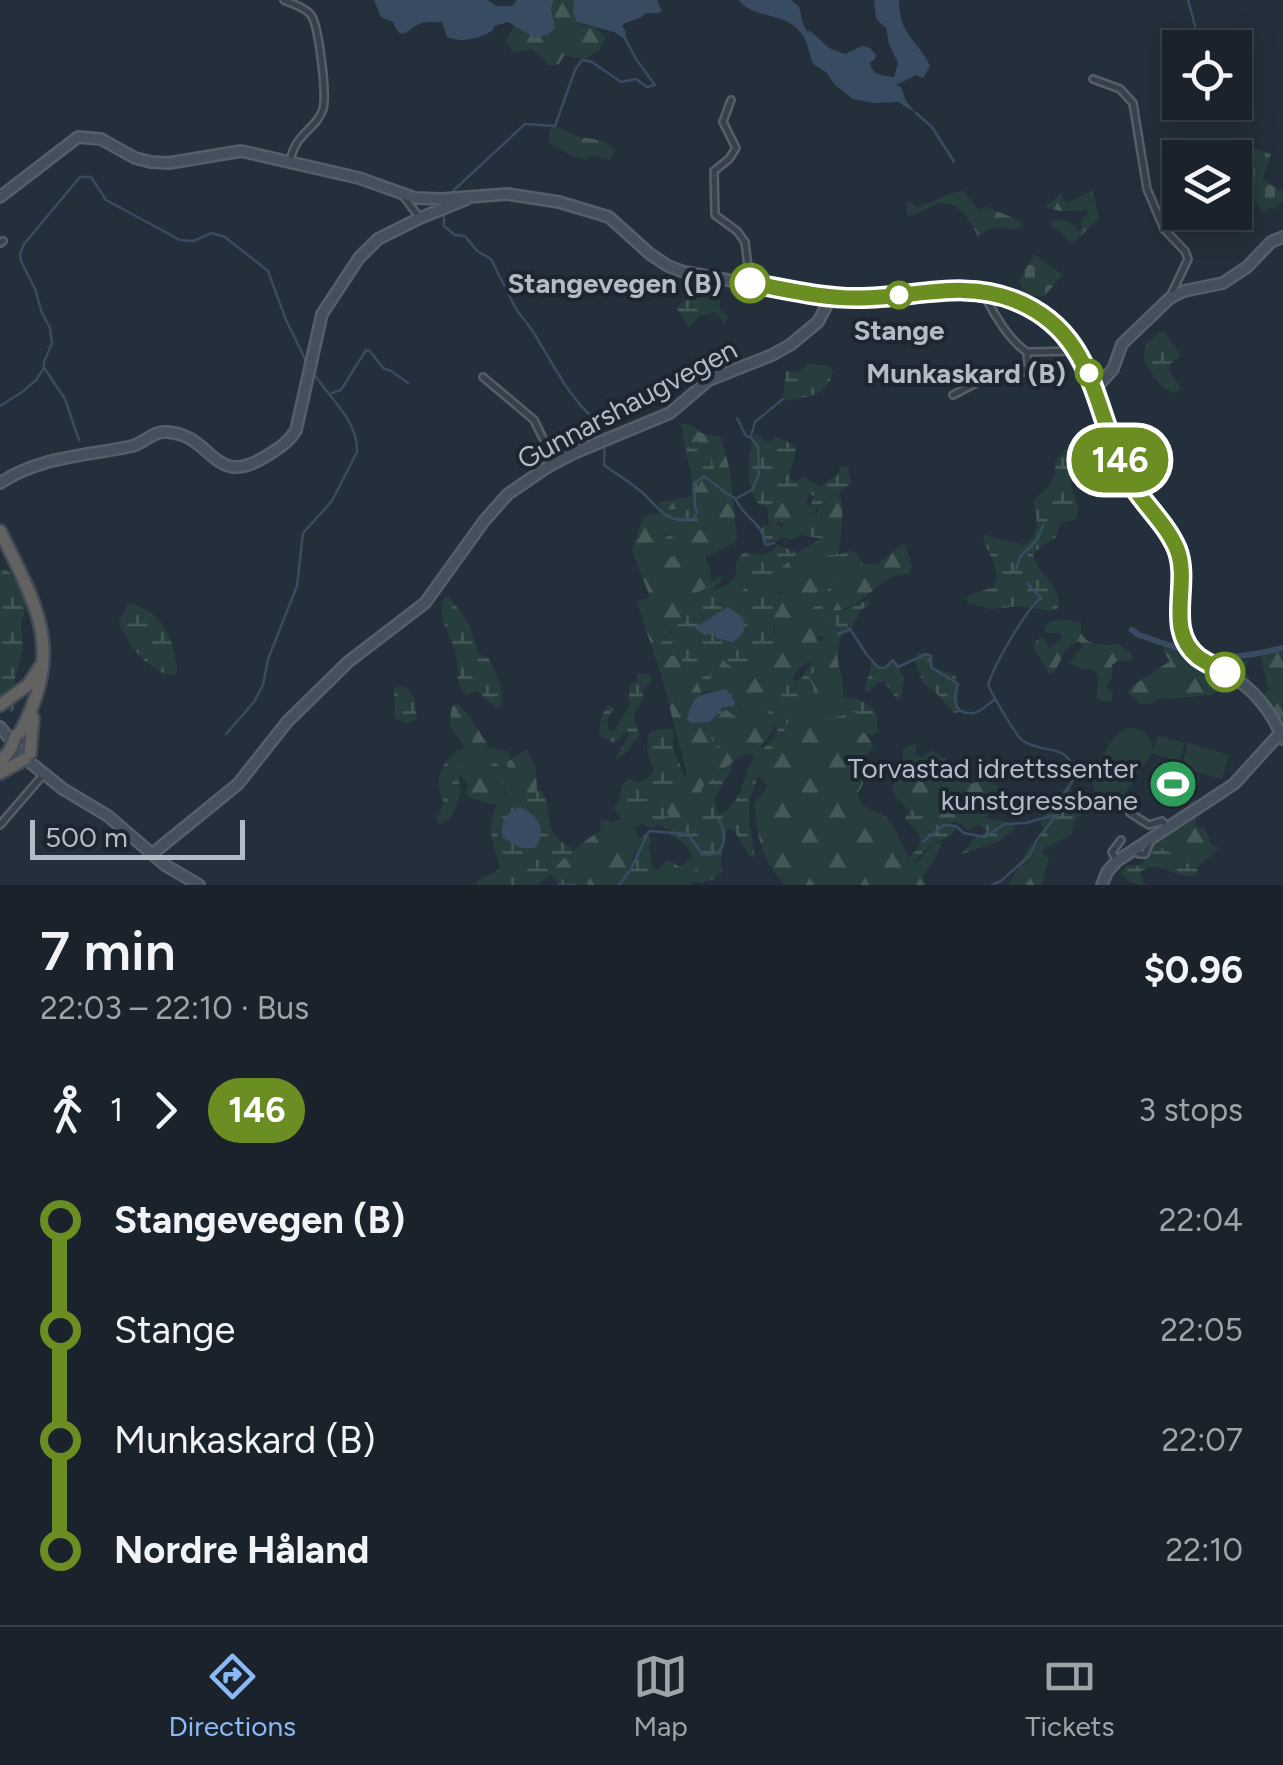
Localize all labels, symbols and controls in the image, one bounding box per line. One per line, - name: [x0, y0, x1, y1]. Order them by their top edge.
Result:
- map controls: [1162, 30, 1252, 230]
- button: locate: [1162, 30, 1252, 120]
- button: layers: [1162, 140, 1252, 230]
- marker: Stangevegen (B): [731, 264, 769, 302]
- place label: Stangevegen (B): [507, 266, 722, 300]
- marker: Stange: [886, 282, 912, 308]
- place label: Stange: [853, 313, 945, 347]
- street label: Gunnarshaugvegen: [511, 332, 743, 476]
- place label: Munkaskard (B): [866, 356, 1066, 390]
- marker: Munkaskard (B): [1076, 360, 1102, 386]
- line badge: 146: [1062, 428, 1178, 492]
- text: 146: [1091, 439, 1149, 481]
- unlabelled marker: [1206, 653, 1244, 691]
- place label: Torvastad idrettssenter kunstgressbane: [848, 751, 1139, 817]
- sports icon: Torvastad idrettssenter kunstgressbane: [1147, 758, 1199, 810]
- scale bar: [30, 815, 245, 860]
- text: 500 m: [45, 820, 128, 854]
- text: 7 min: [40, 918, 176, 984]
- text: $0.96: [1144, 947, 1243, 993]
- text: 22:03 – 22:10 · Bus: [40, 989, 309, 1027]
- icon: walk: [40, 1083, 95, 1138]
- icon: forward: [138, 1083, 193, 1138]
- text: 146: [228, 1089, 285, 1131]
- text: 1: [110, 1091, 123, 1129]
- text: 3 stops: [1138, 1091, 1243, 1129]
- text: Stangevegen (B): [114, 1197, 405, 1243]
- text: 22:04: [1159, 1201, 1243, 1239]
- text: Stange: [114, 1307, 235, 1353]
- text: 22:05: [1160, 1311, 1243, 1349]
- text: Munkaskard (B): [114, 1417, 376, 1463]
- text: 22:07: [1161, 1421, 1243, 1459]
- text: Nordre Håland: [114, 1527, 369, 1573]
- text: 22:10: [1165, 1531, 1243, 1569]
- tab: Directions: [169, 1649, 296, 1743]
- tab: Map: [633, 1649, 688, 1743]
- tab: Tickets: [1025, 1649, 1114, 1743]

